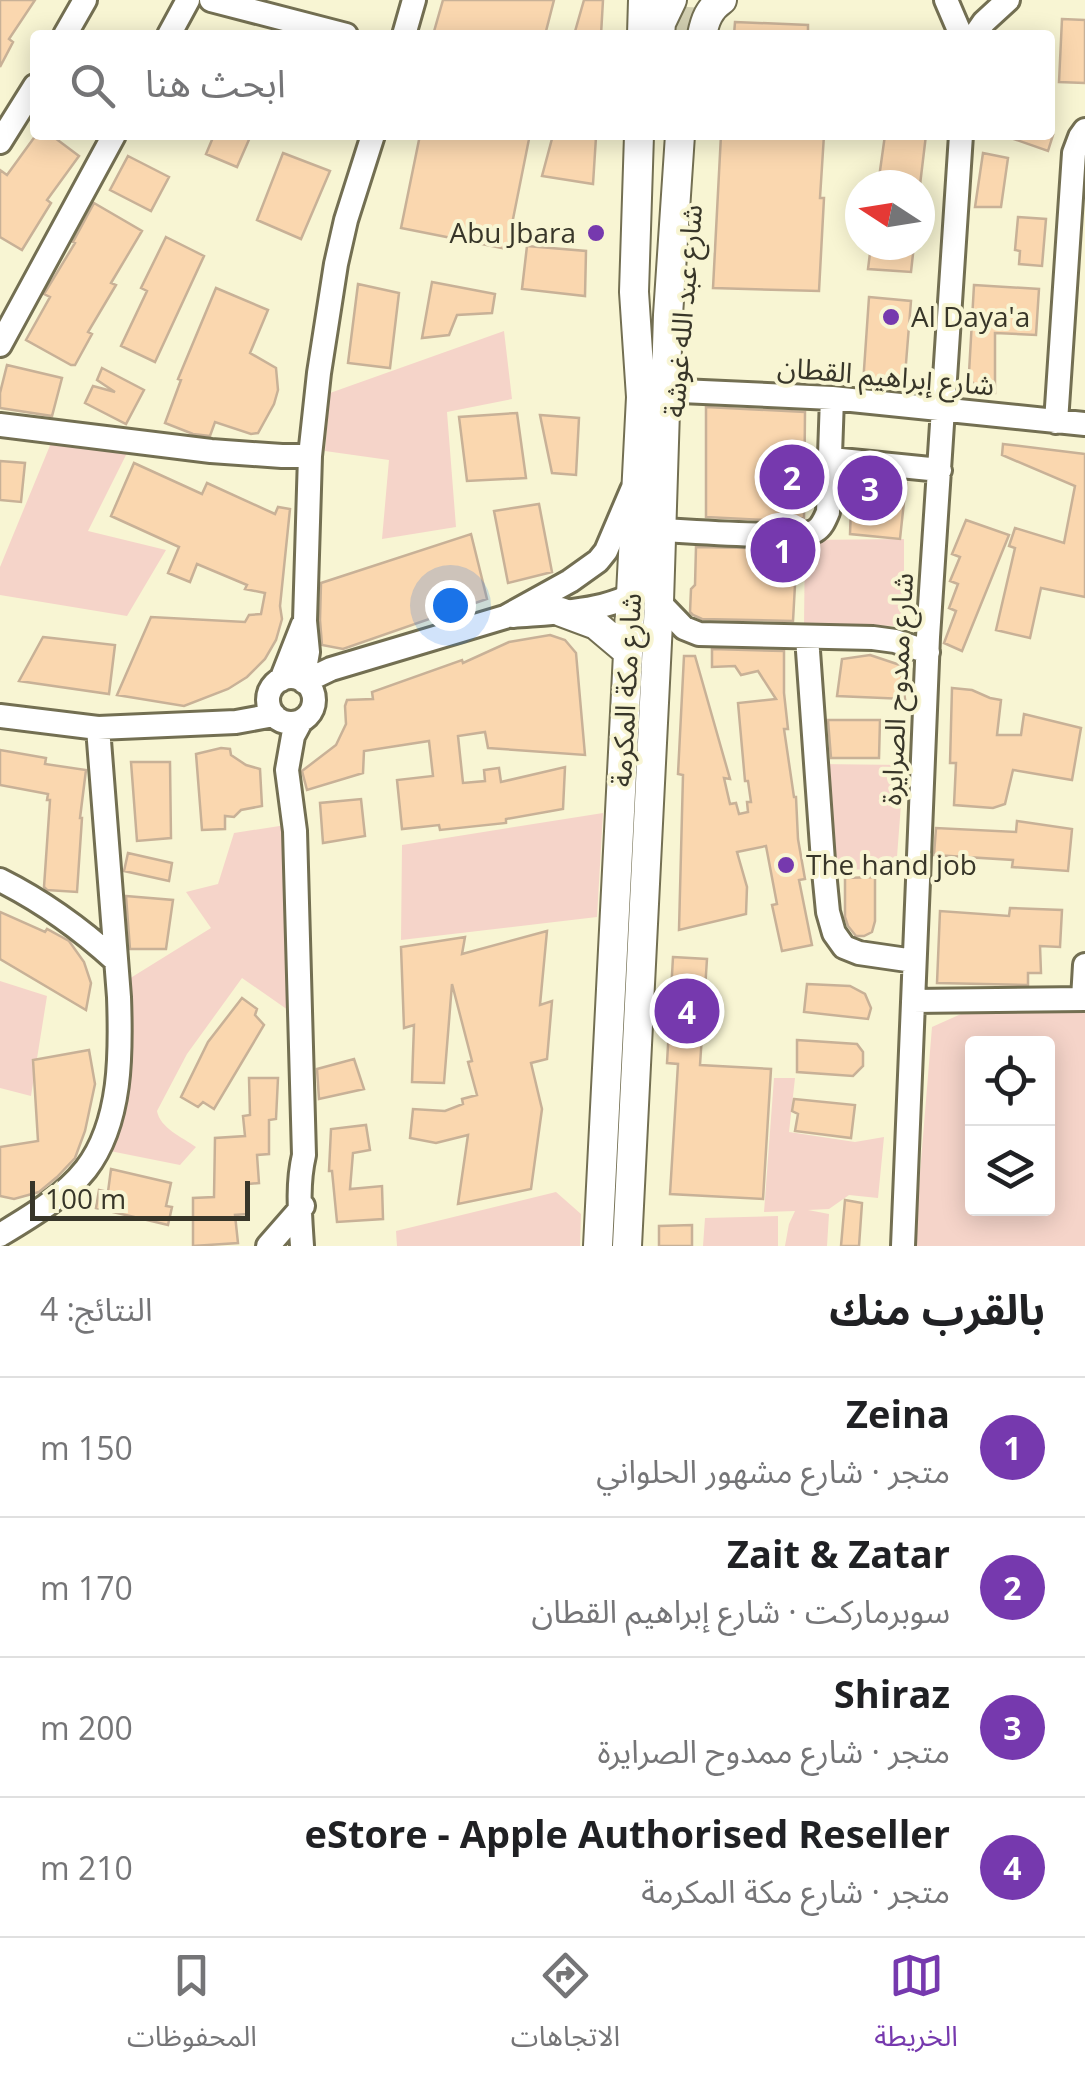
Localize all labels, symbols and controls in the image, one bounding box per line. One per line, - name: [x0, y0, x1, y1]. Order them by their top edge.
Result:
- search box: [30, 30, 1055, 140]
- text: ابحث هنا: [145, 56, 286, 108]
- icon: search: [65, 58, 120, 113]
- north arrow: [845, 170, 935, 260]
- street label: شارع عبد الله غوشة: [654, 203, 713, 419]
- place label: Abu Jbara: [450, 213, 576, 251]
- marker: Abu Jbara: [585, 222, 607, 244]
- place label: Al Daya'a: [911, 297, 1030, 335]
- marker: Al Daya'a: [880, 306, 902, 328]
- street label: شارع إبراهيم القطان: [776, 347, 996, 407]
- pin: 2: [760, 440, 824, 514]
- pin: 3: [838, 450, 902, 526]
- pin: 1: [750, 512, 816, 588]
- street label: شارع ممدوح الصرايرة: [871, 572, 924, 806]
- your location: [425, 580, 476, 631]
- street label: شارع مكة المكرمة: [601, 592, 652, 788]
- place label: The hand job: [806, 845, 977, 883]
- marker: The hand job: [775, 854, 797, 876]
- pin: 4: [654, 974, 720, 1048]
- map controls: [965, 1036, 1055, 1216]
- button: locate: [965, 1036, 1055, 1126]
- button: layers: [965, 1126, 1055, 1216]
- scale bar: [30, 1176, 250, 1220]
- text: 100 m: [45, 1179, 126, 1217]
- text: بالقرب منك: [829, 1280, 1045, 1337]
- text: النتائج: 4: [40, 1287, 153, 1330]
- text: Zeina: [846, 1387, 950, 1439]
- text: 150 m: [40, 1426, 133, 1469]
- text: 1: [1003, 1426, 1022, 1469]
- text: متجر · شارع مشهور الحلواني: [596, 1449, 950, 1492]
- text: Zait & Zatar: [727, 1527, 950, 1579]
- text: 170 m: [40, 1566, 133, 1609]
- text: 2: [1003, 1566, 1022, 1609]
- text: سوبرماركت · شارع إبراهيم القطان: [531, 1589, 950, 1632]
- text: Shiraz: [834, 1667, 950, 1719]
- text: 200 m: [40, 1706, 133, 1749]
- text: 3: [1003, 1706, 1022, 1749]
- text: متجر · شارع ممدوح الصرايرة: [597, 1729, 950, 1772]
- text: eStore - Apple Authorised Reseller: [305, 1807, 950, 1859]
- text: 210 m: [40, 1846, 133, 1889]
- text: 4: [1003, 1846, 1022, 1889]
- text: متجر · شارع مكة المكرمة: [641, 1869, 950, 1912]
- tab: المحفوظات: [127, 1948, 257, 2067]
- tab: الاتجاهات: [511, 1948, 620, 2067]
- tab: الخريطة: [874, 1948, 958, 2067]

